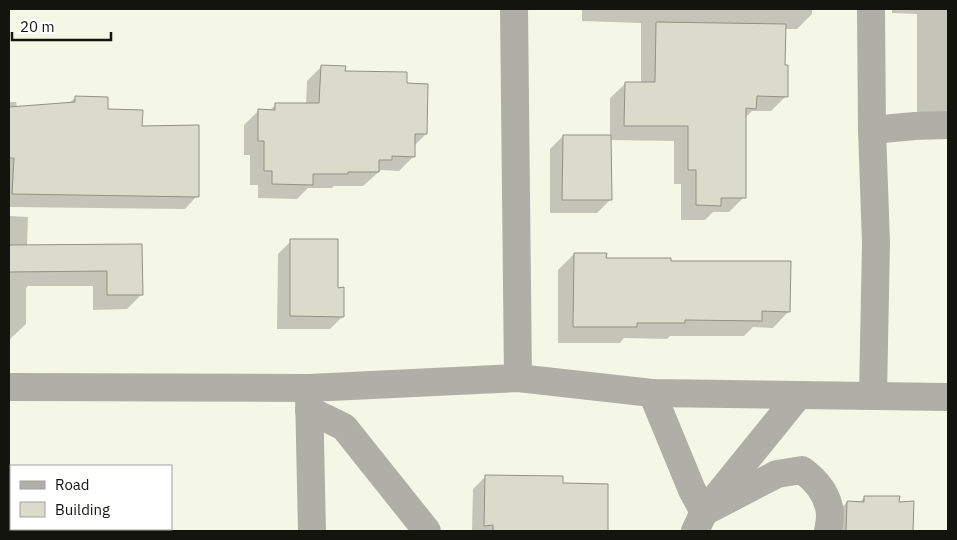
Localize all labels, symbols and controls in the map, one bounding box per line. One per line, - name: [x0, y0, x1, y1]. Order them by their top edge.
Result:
- scale bar: [12, 10, 111, 42]
- text: 20 m: [20, 17, 55, 36]
- legend: [10, 465, 172, 530]
- text: Road: [55, 475, 90, 494]
- text: Building: [55, 500, 110, 519]

